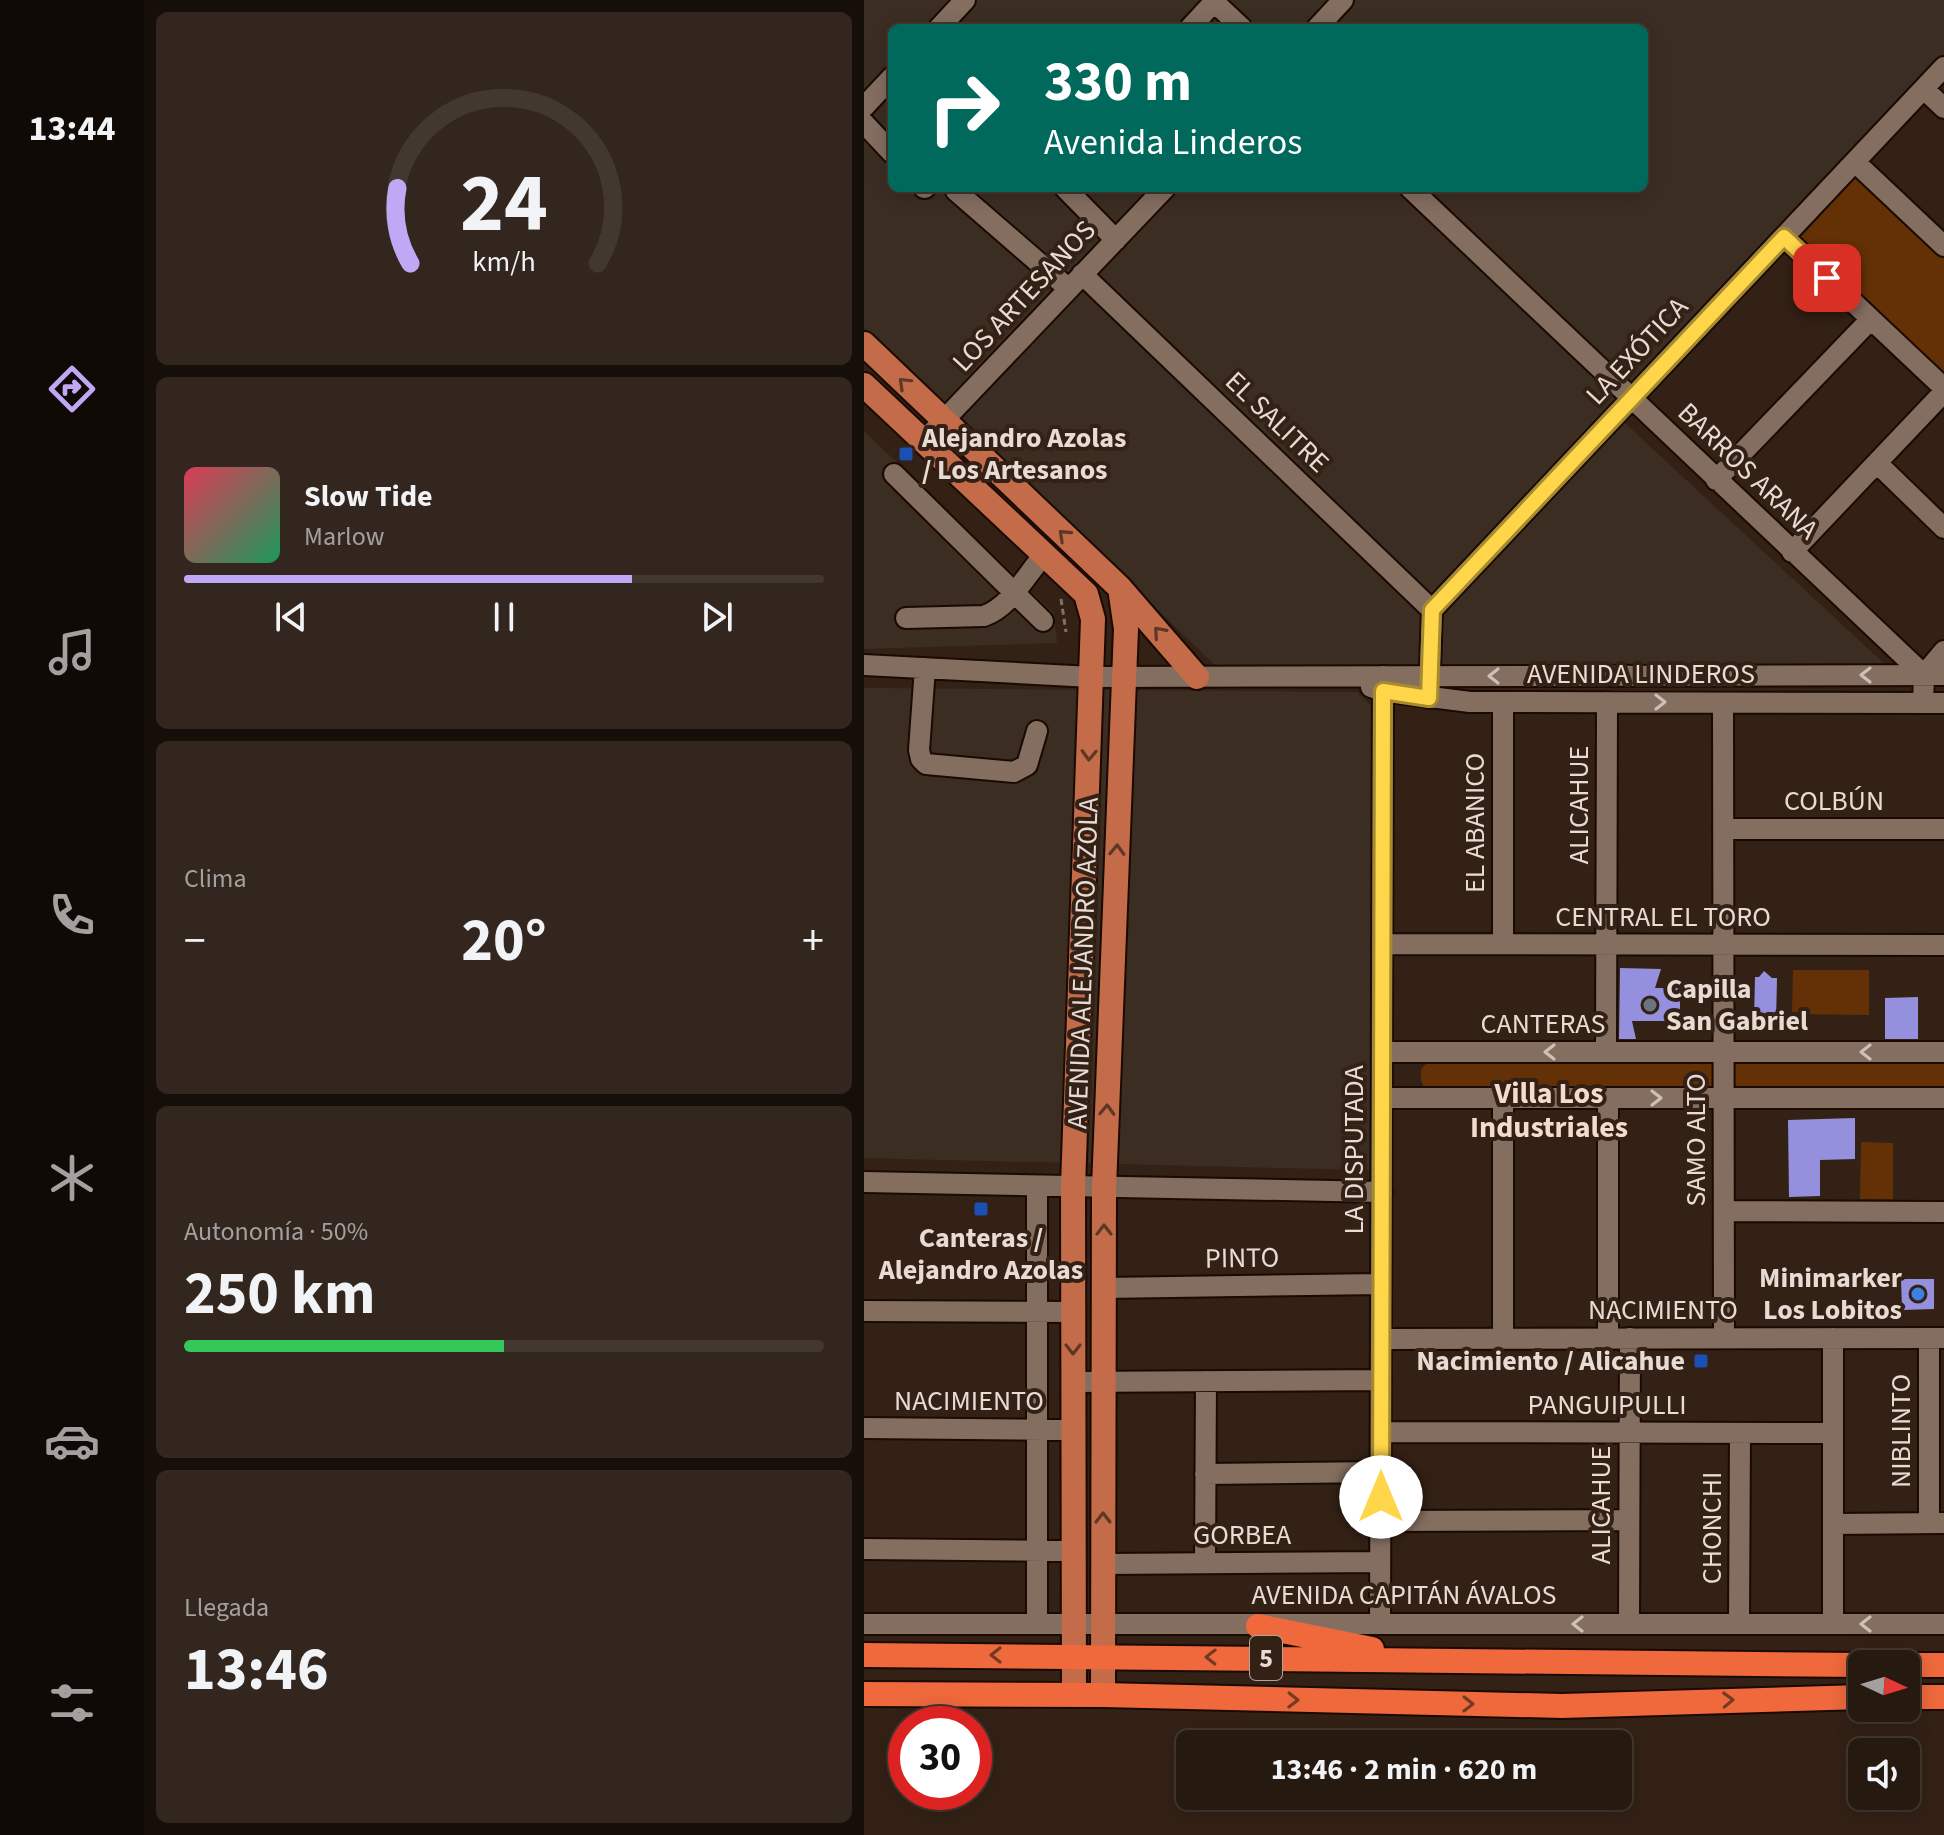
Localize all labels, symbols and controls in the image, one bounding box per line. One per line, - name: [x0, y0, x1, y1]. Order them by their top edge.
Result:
- text: 330 m: [1044, 43, 1192, 122]
- icon: right: [912, 56, 1016, 160]
- text: 13:44: [29, 103, 115, 154]
- text: Avenida Linderos: [1044, 117, 1302, 168]
- text: 24: [460, 145, 548, 263]
- street label: LOS ARTESANOS: [943, 211, 1105, 381]
- text: km/h: [472, 242, 536, 282]
- pin: [1793, 244, 1861, 312]
- icon: arrive: [1805, 256, 1849, 300]
- street label: LA EXÓTICA: [1576, 288, 1698, 414]
- icon: directions: [44, 361, 100, 417]
- street label: EL SALITRE: [1216, 362, 1338, 482]
- one-way arrow: [899, 377, 913, 392]
- street label: BARROS ARANA: [1669, 393, 1828, 549]
- place label: Alejandro Azolas / Los Artesanos: [921, 418, 1127, 490]
- marker: Alejandro Azolas / Los Artesanos: [897, 445, 915, 463]
- text: Slow Tide: [304, 475, 433, 518]
- text: Marlow: [304, 518, 384, 555]
- one-way arrow: [1059, 529, 1073, 544]
- icon: previous: [269, 595, 313, 639]
- icon: pause: [482, 595, 526, 639]
- icon: next: [695, 595, 739, 639]
- icon: music: [44, 624, 100, 680]
- one-way arrow: [1154, 627, 1168, 642]
- street label: AVENIDA LINDEROS: [1527, 654, 1755, 694]
- one-way arrow: [1859, 666, 1872, 684]
- one-way arrow: [1487, 667, 1500, 685]
- one-way arrow: [1654, 693, 1667, 711]
- street label: ALICAHUE: [1559, 746, 1599, 864]
- one-way arrow: [1081, 749, 1098, 762]
- street label: EL ABANICO: [1455, 753, 1495, 893]
- street label: COLBÚN: [1784, 781, 1884, 821]
- street label: AVENIDA ALEJANDRO AZOLA: [1057, 796, 1109, 1130]
- one-way arrow: [1109, 843, 1126, 856]
- text: Clima: [184, 860, 247, 897]
- icon: phone: [44, 887, 100, 943]
- street label: CENTRAL EL TORO: [1555, 897, 1771, 937]
- text: 20°: [461, 899, 547, 984]
- text: −: [184, 910, 206, 973]
- text: +: [802, 910, 824, 973]
- place label: Capilla San Gabriel: [1666, 969, 1808, 1041]
- marker: Capilla San Gabriel: [1641, 996, 1659, 1014]
- street label: CANTERAS: [1480, 1004, 1606, 1044]
- one-way arrow: [1543, 1043, 1556, 1061]
- one-way arrow: [1859, 1043, 1872, 1061]
- street label: LA DISPUTADA: [1334, 1065, 1374, 1235]
- district label: Villa Los Industriales: [1470, 1072, 1628, 1149]
- street label: SAMO ALTO: [1676, 1073, 1716, 1207]
- one-way arrow: [1650, 1089, 1663, 1107]
- one-way arrow: [1099, 1103, 1116, 1116]
- icon: climate: [44, 1150, 100, 1206]
- marker: Canteras / Alejandro Azolas: [972, 1200, 990, 1218]
- text: Autonomía · 50%: [184, 1213, 368, 1250]
- place label: Canteras / Alejandro Azolas: [878, 1218, 1083, 1290]
- one-way arrow: [1095, 1223, 1113, 1236]
- street label: PINTO: [1205, 1237, 1279, 1279]
- text: 250 km: [184, 1252, 375, 1337]
- place label: Minimarker Los Lobitos: [1759, 1258, 1903, 1330]
- marker: Minimarker Los Lobitos: [1909, 1285, 1927, 1303]
- street label: NACIMIENTO: [1588, 1290, 1738, 1330]
- place label: Nacimiento / Alicahue: [1416, 1341, 1685, 1381]
- one-way arrow: [1064, 1343, 1082, 1356]
- marker: Nacimiento / Alicahue: [1692, 1352, 1710, 1370]
- street label: NIBLINTO: [1881, 1374, 1921, 1488]
- street label: NACIMIENTO: [894, 1381, 1044, 1421]
- street label: PANGUIPULLI: [1527, 1385, 1687, 1425]
- icon: car: [44, 1413, 100, 1469]
- street label: ALICAHUE: [1581, 1446, 1621, 1564]
- position arrow: [1339, 1455, 1423, 1539]
- street label: CHONCHI: [1692, 1472, 1732, 1584]
- one-way arrow: [1094, 1511, 1112, 1524]
- street label: GORBEA: [1193, 1515, 1292, 1555]
- street label: AVENIDA CAPITÁN ÁVALOS: [1252, 1575, 1556, 1615]
- text: Llegada: [184, 1589, 269, 1626]
- one-way arrow: [1571, 1615, 1584, 1633]
- one-way arrow: [1859, 1615, 1872, 1633]
- text: 13:46: [184, 1628, 329, 1713]
- road number: 5: [1250, 1636, 1282, 1680]
- one-way arrow: [989, 1646, 1002, 1664]
- one-way arrow: [1204, 1648, 1217, 1666]
- north arrow: [1848, 1650, 1920, 1722]
- map controls: [1848, 1650, 1920, 1810]
- icon: filters: [44, 1675, 100, 1731]
- one-way arrow: [1287, 1691, 1300, 1708]
- one-way arrow: [1722, 1692, 1735, 1709]
- one-way arrow: [1462, 1695, 1475, 1712]
- speed limit sign: 30: [888, 1706, 992, 1810]
- button: sound: [1848, 1738, 1920, 1810]
- text: 13:46 · 2 min · 620 m: [1271, 1748, 1537, 1791]

